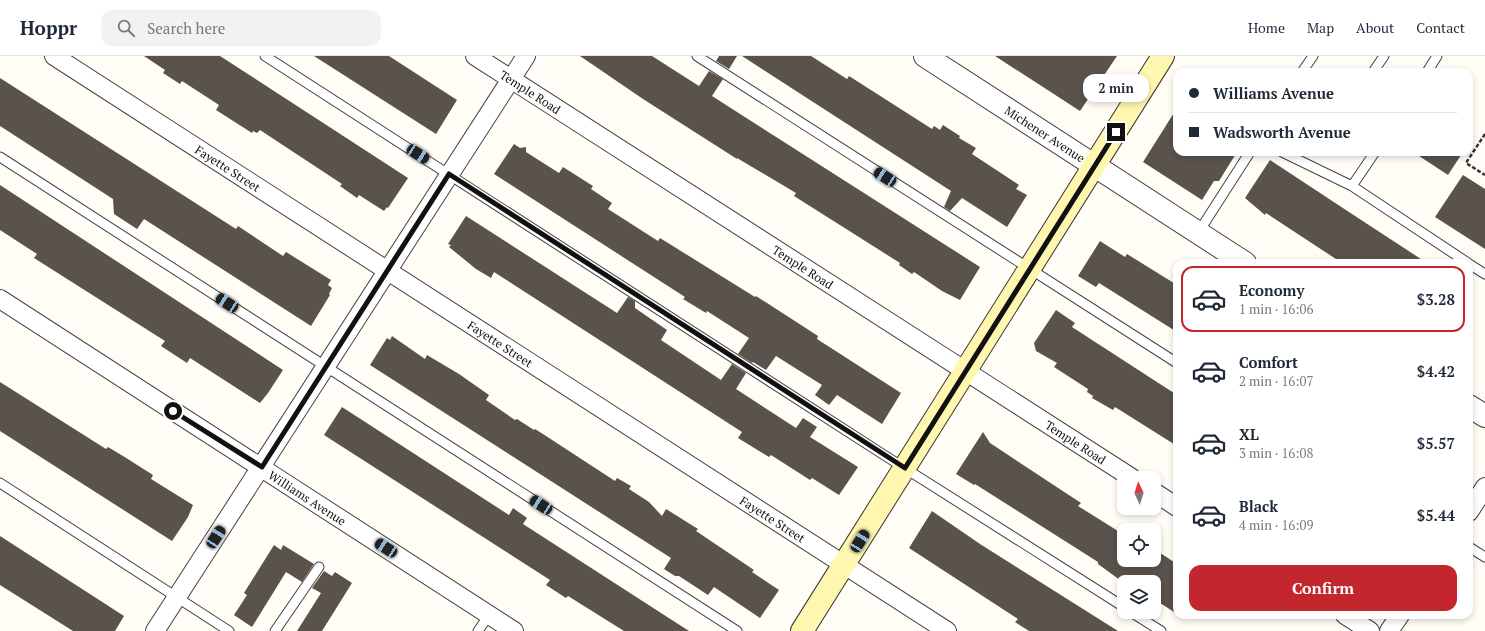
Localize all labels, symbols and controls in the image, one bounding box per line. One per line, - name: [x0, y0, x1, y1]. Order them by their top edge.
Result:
- search box: [101, 10, 381, 46]
- text: Hoppr: [20, 15, 77, 40]
- icon: search: [115, 17, 137, 39]
- text: Search here: [147, 18, 225, 38]
- text: Home: [1248, 18, 1285, 37]
- text: Map: [1307, 18, 1334, 37]
- text: About: [1356, 18, 1394, 37]
- text: Contact: [1416, 18, 1465, 37]
- street label: Temple Road: [497, 67, 564, 117]
- callout: 2 min: [1083, 74, 1149, 102]
- text: 2 min: [1098, 79, 1134, 97]
- text: Williams Avenue: [1213, 83, 1334, 103]
- street label: Michener Avenue: [1002, 102, 1088, 165]
- text: Wadsworth Avenue: [1213, 122, 1351, 142]
- route end: [1107, 123, 1125, 141]
- street label: Fayette Street: [193, 142, 264, 195]
- car: [405, 142, 431, 166]
- car: [872, 165, 898, 189]
- street label: Temple Road: [770, 242, 837, 292]
- text: Economy: [1239, 280, 1304, 300]
- icon: car: [1191, 281, 1227, 317]
- text: $3.28: [1417, 289, 1455, 309]
- car: [214, 291, 240, 315]
- text: 1 min · 16:06: [1239, 300, 1313, 318]
- street label: Fayette Street: [465, 317, 536, 370]
- text: Comfort: [1239, 352, 1298, 372]
- icon: car: [1191, 353, 1227, 389]
- text: $4.42: [1417, 361, 1455, 381]
- text: 2 min · 16:07: [1239, 372, 1313, 390]
- route start: [164, 402, 182, 420]
- street label: Temple Road: [1043, 417, 1109, 467]
- text: XL: [1239, 424, 1259, 444]
- icon: car: [1191, 425, 1227, 461]
- text: $5.57: [1417, 433, 1455, 453]
- text: 3 min · 16:08: [1239, 444, 1313, 462]
- street label: Williams Avenue: [266, 467, 349, 528]
- north arrow: [1117, 471, 1161, 515]
- map controls: [1117, 471, 1161, 619]
- street label: Fayette Street: [738, 492, 809, 546]
- car: [528, 493, 554, 517]
- text: Black: [1239, 496, 1278, 516]
- icon: car: [1191, 497, 1227, 533]
- text: $5.44: [1417, 505, 1455, 525]
- text: 4 min · 16:09: [1239, 516, 1313, 534]
- button: locate: [1117, 523, 1161, 567]
- car: [204, 524, 228, 550]
- car: [849, 528, 871, 554]
- car: [373, 536, 399, 560]
- button: Confirm: [1189, 565, 1457, 611]
- button: layers: [1117, 575, 1161, 619]

